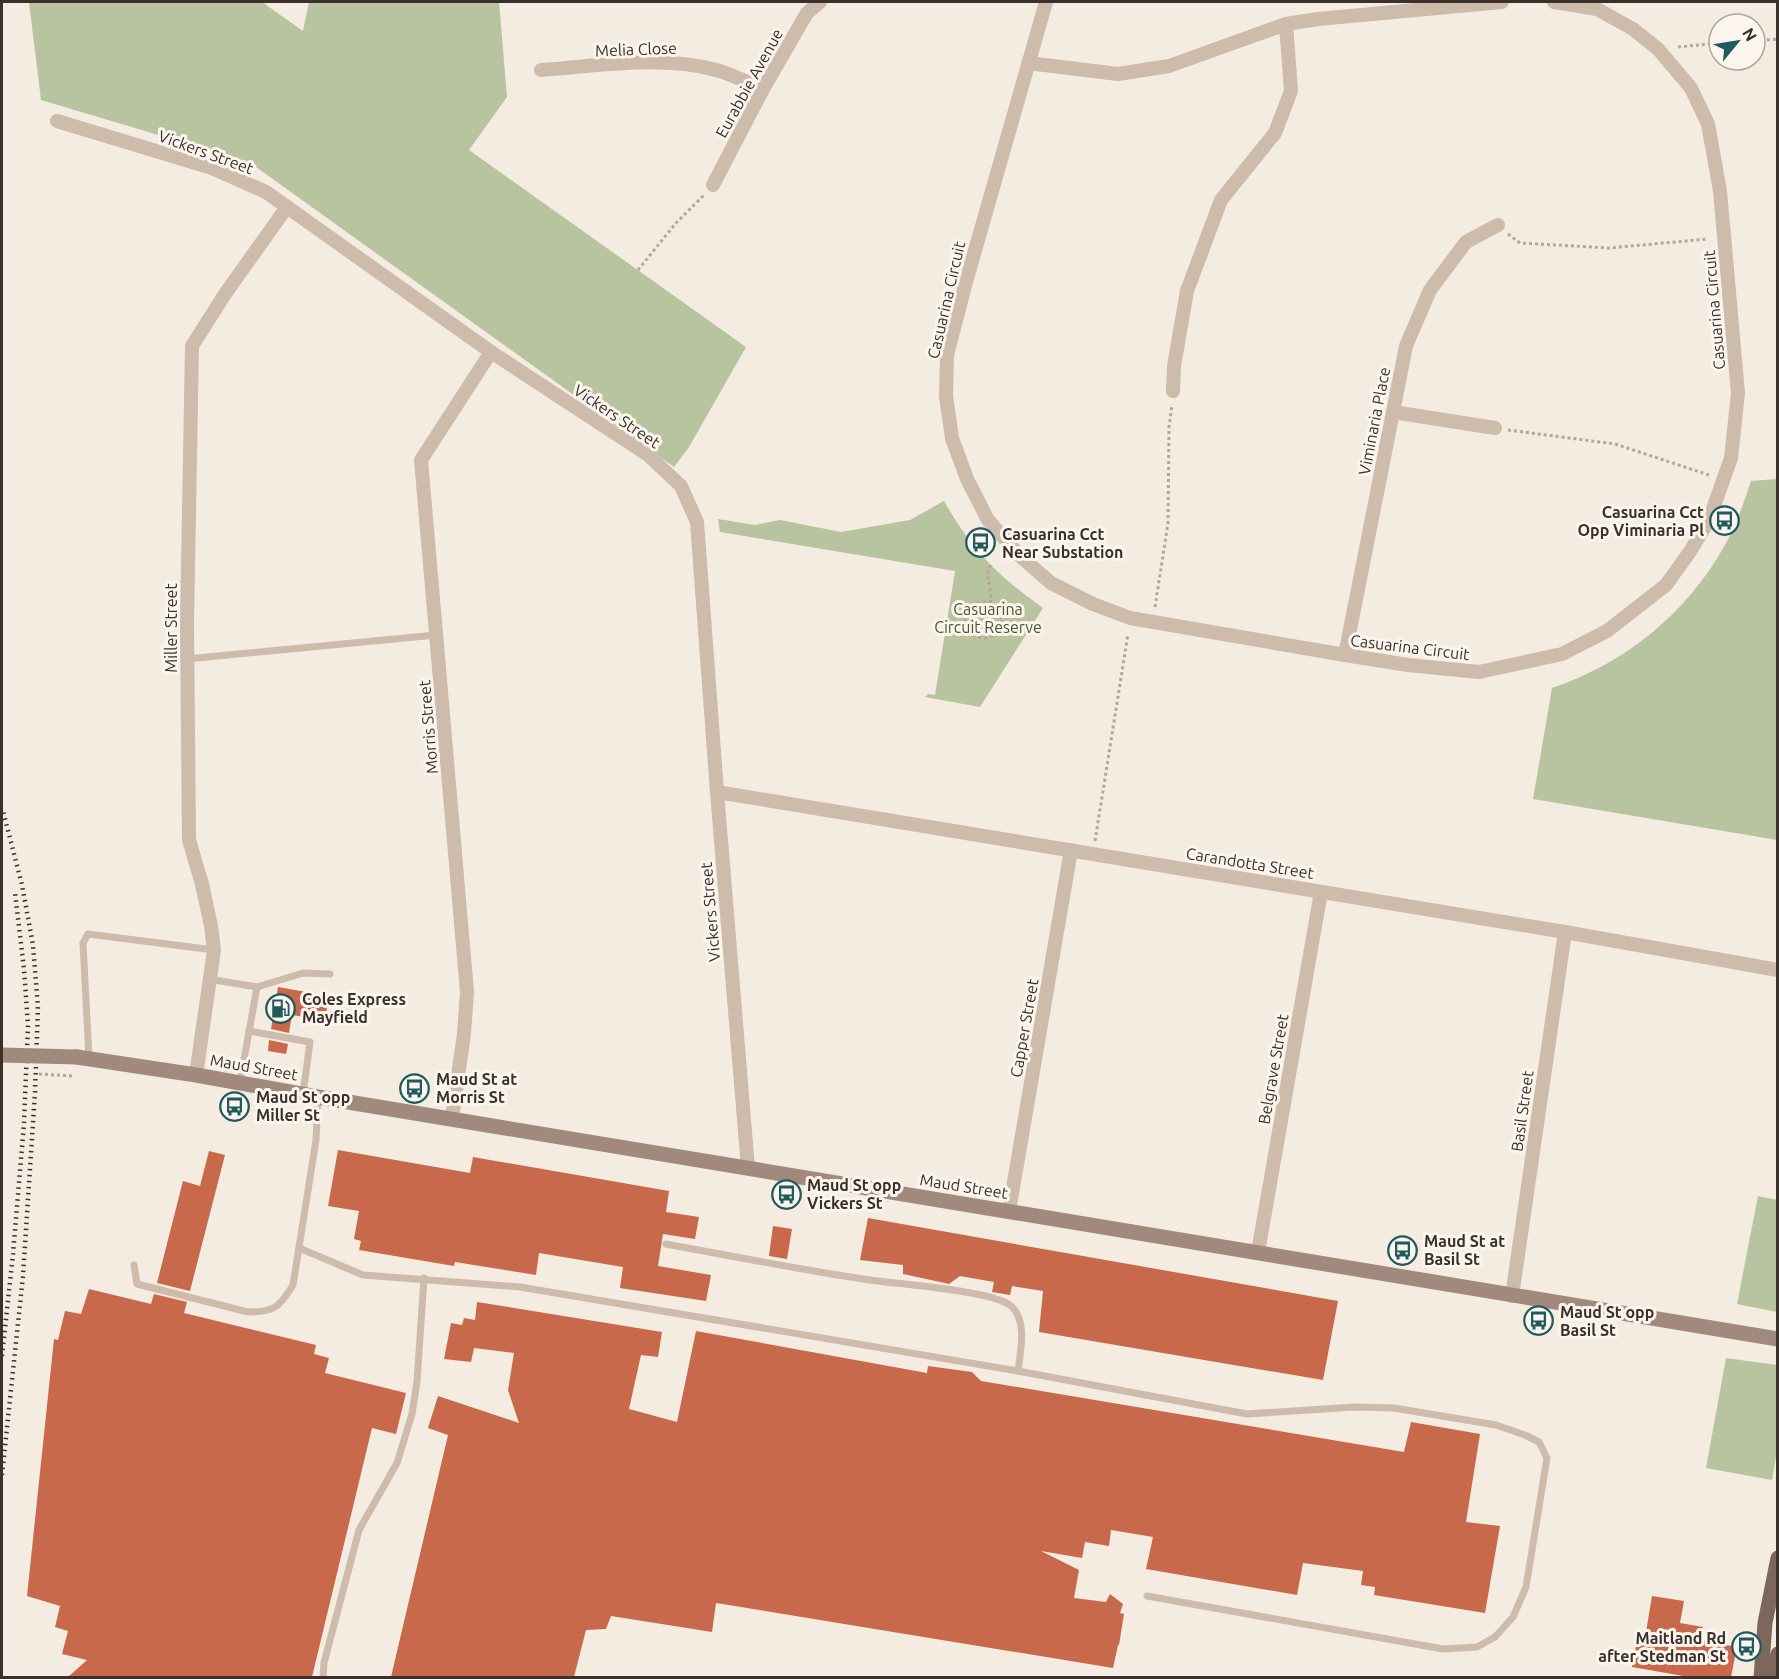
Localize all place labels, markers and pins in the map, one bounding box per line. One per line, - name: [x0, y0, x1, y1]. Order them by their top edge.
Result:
- place label: Casuarina Cct Opp Viminaria Pl: [1578, 503, 1704, 539]
- bus stop icon: Casuarina Cct Opp Viminaria Pl: [1709, 505, 1741, 537]
- place label: Casuarina Cct Near Substation: [1002, 525, 1123, 561]
- bus stop icon: Casuarina Cct Near Substation: [965, 527, 997, 559]
- place label: Coles Express Mayfield: [302, 990, 406, 1026]
- fuel station icon: Coles Express Mayfield: [265, 992, 297, 1024]
- place label: Maud St at Morris St: [436, 1070, 517, 1106]
- bus stop icon: Maud St at Morris St: [399, 1072, 431, 1104]
- place label: Maud St opp Miller St: [256, 1088, 350, 1124]
- bus stop icon: Maud St opp Miller St: [219, 1090, 251, 1122]
- place label: Maud St opp Vickers St: [807, 1176, 901, 1212]
- bus stop icon: Maud St opp Vickers St: [770, 1178, 802, 1210]
- place label: Maud St at Basil St: [1424, 1232, 1505, 1268]
- bus stop icon: Maud St at Basil St: [1387, 1234, 1419, 1266]
- place label: Maud St opp Basil St: [1560, 1303, 1654, 1339]
- bus stop icon: Maud St opp Basil St: [1523, 1305, 1555, 1337]
- place label: Maitland Rd after Stedman St: [1598, 1629, 1726, 1665]
- bus stop icon: Maitland Rd after Stedman St: [1731, 1631, 1763, 1663]

